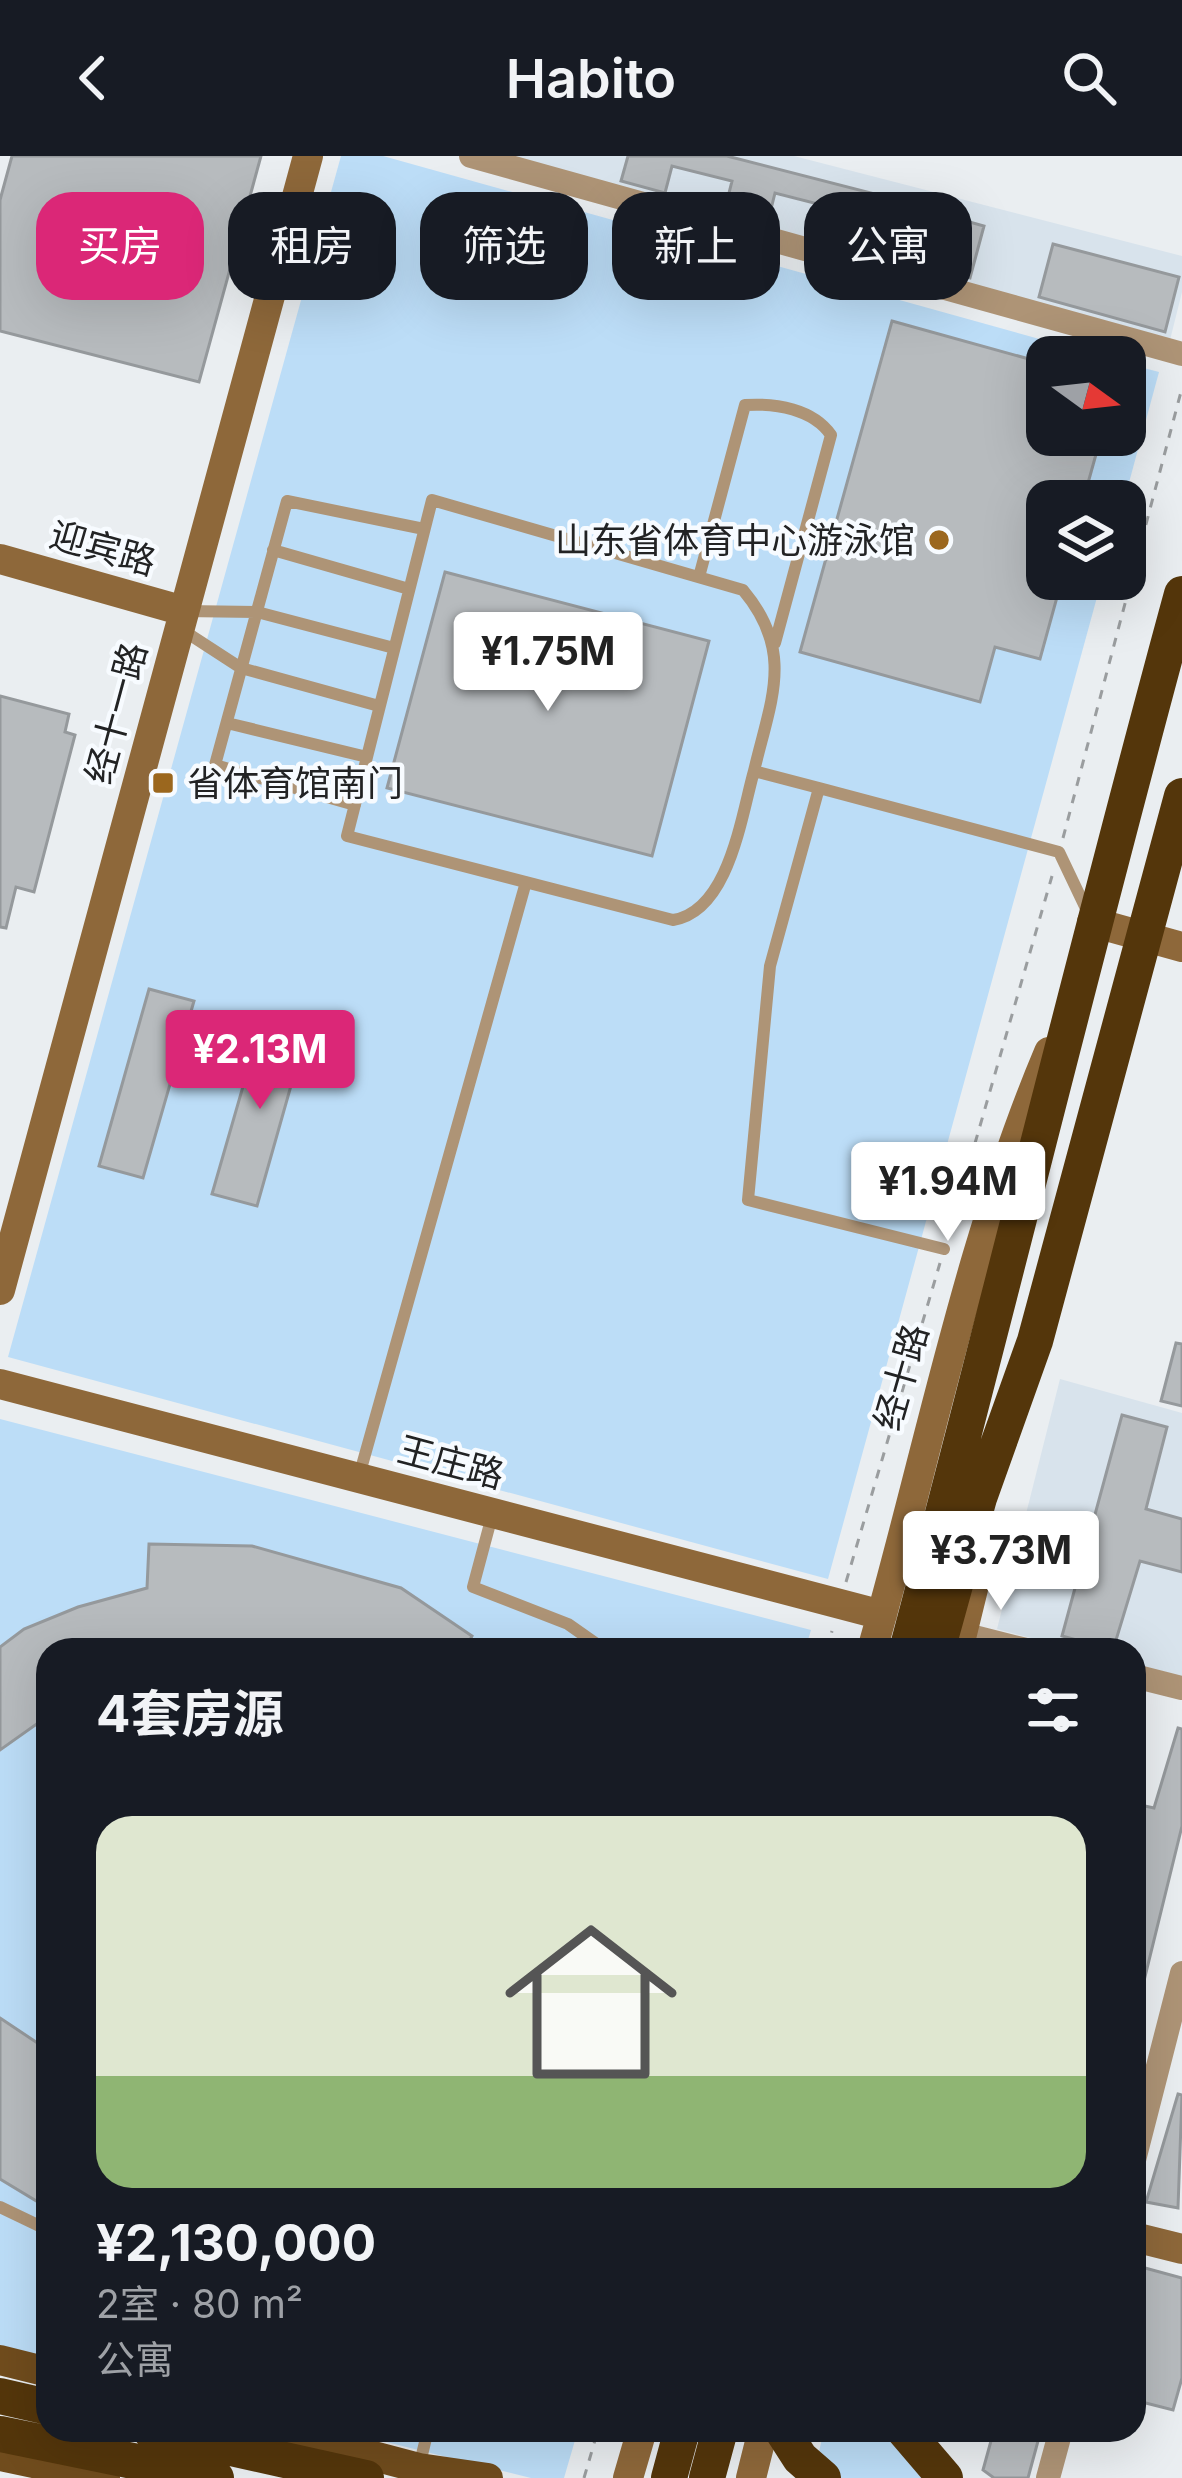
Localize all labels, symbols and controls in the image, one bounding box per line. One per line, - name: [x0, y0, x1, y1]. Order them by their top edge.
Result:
- icon: back: [60, 45, 126, 111]
- icon: search: [1056, 45, 1122, 111]
- text: Habito: [506, 46, 676, 111]
- chip: 买房: [36, 192, 204, 300]
- chip: 租房: [228, 192, 396, 300]
- chip: 筛选: [420, 192, 588, 300]
- chip: 新上: [612, 192, 780, 300]
- chip: 公寓: [804, 192, 972, 300]
- north arrow: [1026, 336, 1146, 456]
- map controls: [1026, 336, 1146, 600]
- button: layers: [1026, 480, 1146, 600]
- street label: 迎宾路: [45, 512, 161, 584]
- place label: 山东省体育中心游泳馆: [555, 518, 915, 562]
- marker: 山东省体育中心游泳馆: [926, 527, 952, 553]
- pin: ¥1.75M: [450, 612, 646, 714]
- text: ¥1.75M: [481, 627, 615, 674]
- street label: 经十一路: [76, 638, 156, 788]
- place label: 省体育馆南门: [187, 761, 403, 805]
- marker: 省体育馆南门: [150, 770, 176, 796]
- pin: ¥2.13M: [162, 1010, 358, 1112]
- text: ¥2.13M: [193, 1025, 327, 1072]
- pin: ¥1.94M: [850, 1142, 1046, 1244]
- text: ¥1.94M: [878, 1157, 1018, 1204]
- street label: 经十路: [865, 1319, 937, 1435]
- street label: 王庄路: [393, 1427, 509, 1497]
- pin: ¥3.73M: [903, 1511, 1099, 1613]
- text: ¥3.73M: [930, 1526, 1072, 1573]
- icon: filters: [1020, 1677, 1086, 1743]
- text: 4套房源: [96, 1683, 284, 1744]
- icon: home: [483, 1894, 699, 2110]
- text: ¥2,130,000: [96, 2212, 376, 2273]
- text: 2室 · 80 m²: [96, 2280, 303, 2327]
- text: 公寓: [96, 2336, 174, 2383]

